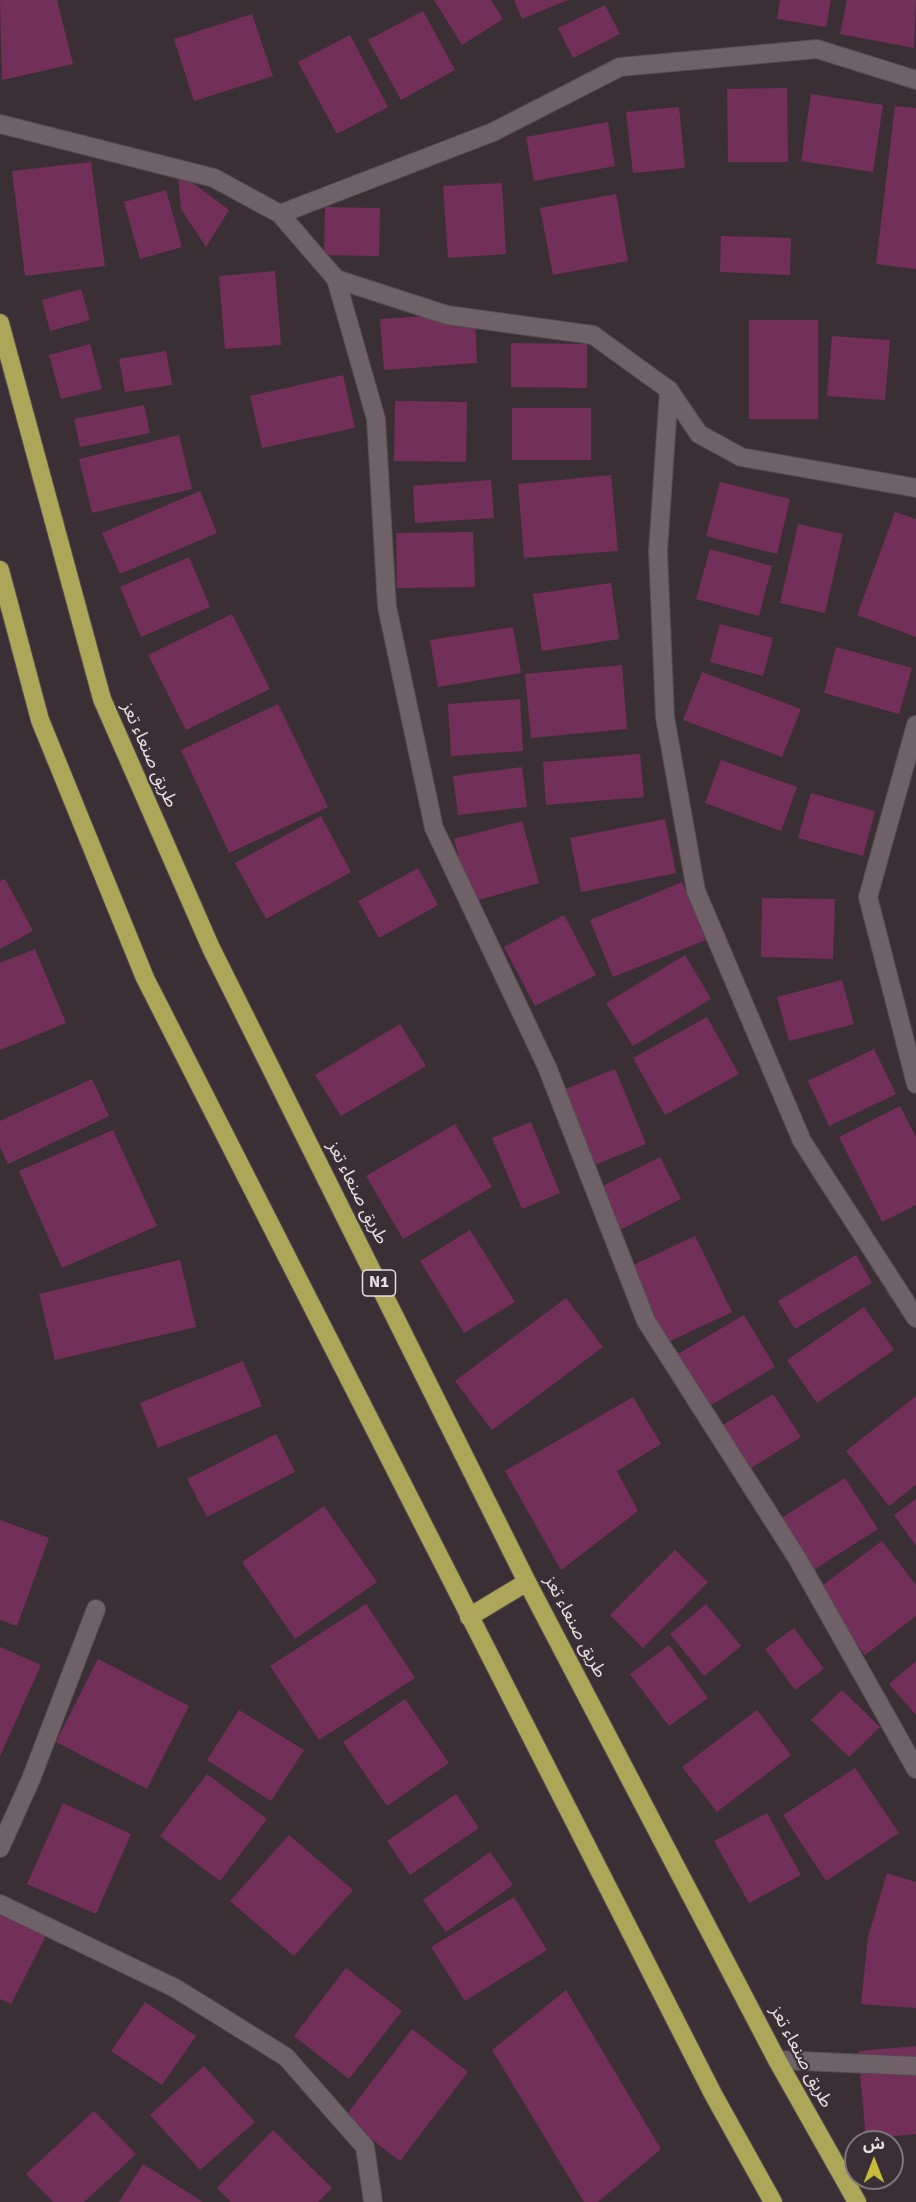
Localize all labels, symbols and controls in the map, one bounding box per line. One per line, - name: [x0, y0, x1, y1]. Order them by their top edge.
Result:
- street label: طريق صنعاء تعز: [116, 699, 182, 811]
- street label: طريق صنعاء تعز: [322, 1138, 392, 1248]
- road number: N1: [362, 1270, 395, 1296]
- street label: طريق صنعاء تعز: [539, 1572, 611, 1682]
- street label: طريق صنعاء تعز: [765, 2002, 837, 2112]
- north arrow: [844, 2130, 904, 2190]
- text: ش: [863, 2134, 885, 2154]

